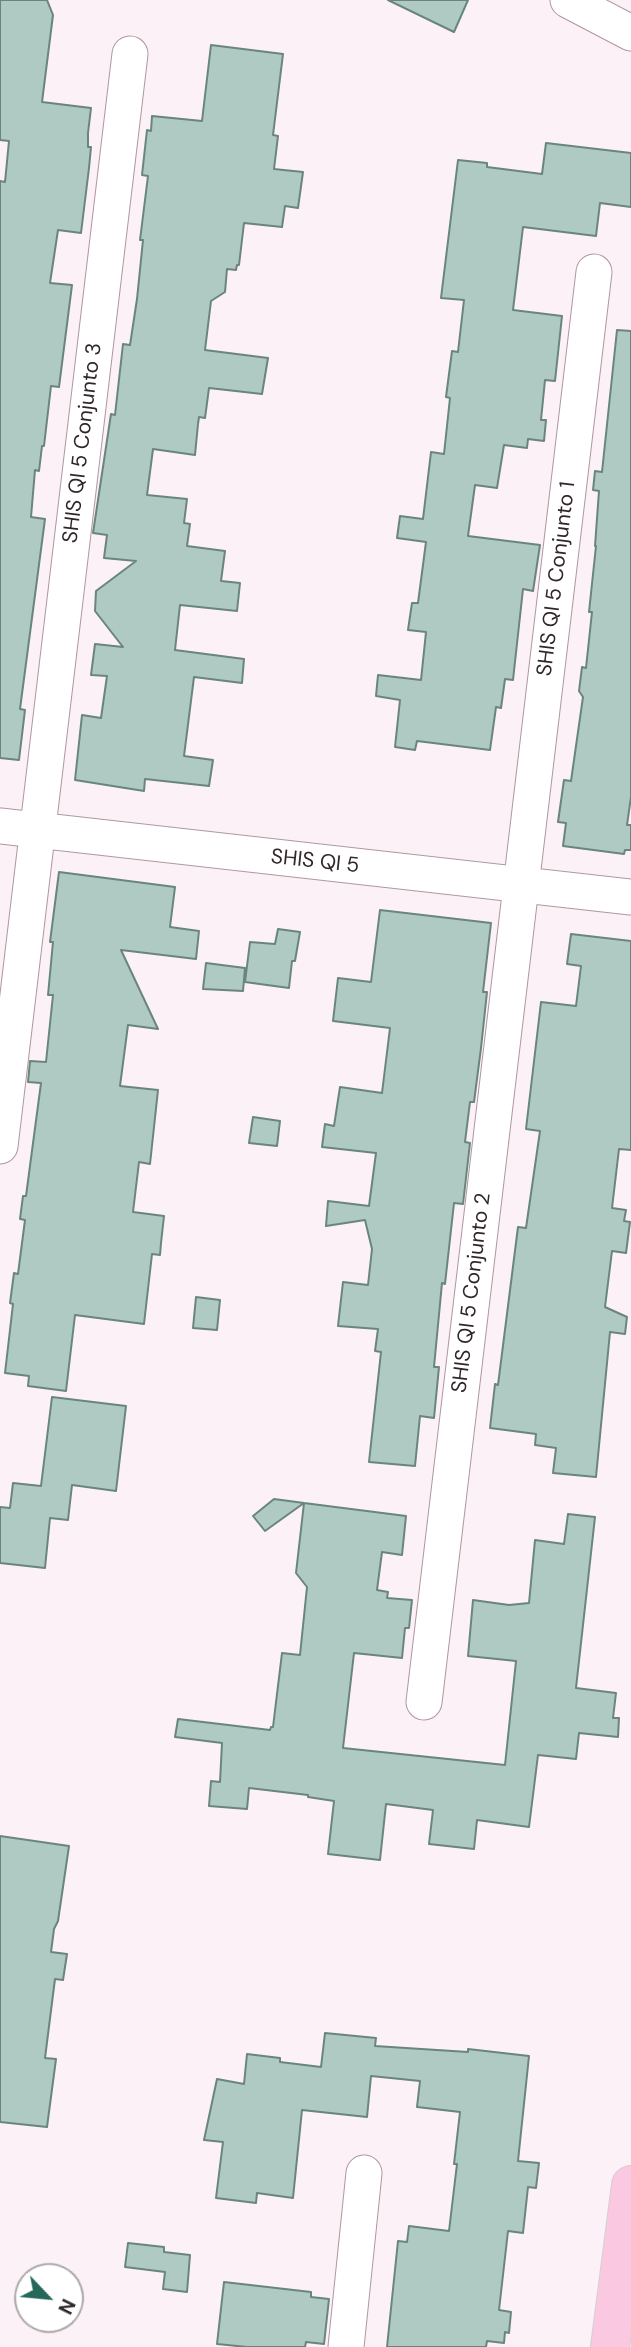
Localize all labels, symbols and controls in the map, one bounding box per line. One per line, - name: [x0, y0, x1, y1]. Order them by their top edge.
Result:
- street label: SHIS QI 5 Conjunto 3: [58, 341, 108, 545]
- street label: SHIS QI 5 Conjunto 1: [533, 480, 581, 678]
- street label: SHIS QI 5: [270, 845, 360, 879]
- street label: SHIS QI 5 Conjunto 2: [447, 1192, 497, 1394]
- north arrow: [14, 2263, 84, 2333]
- text: N: [52, 2295, 81, 2318]

